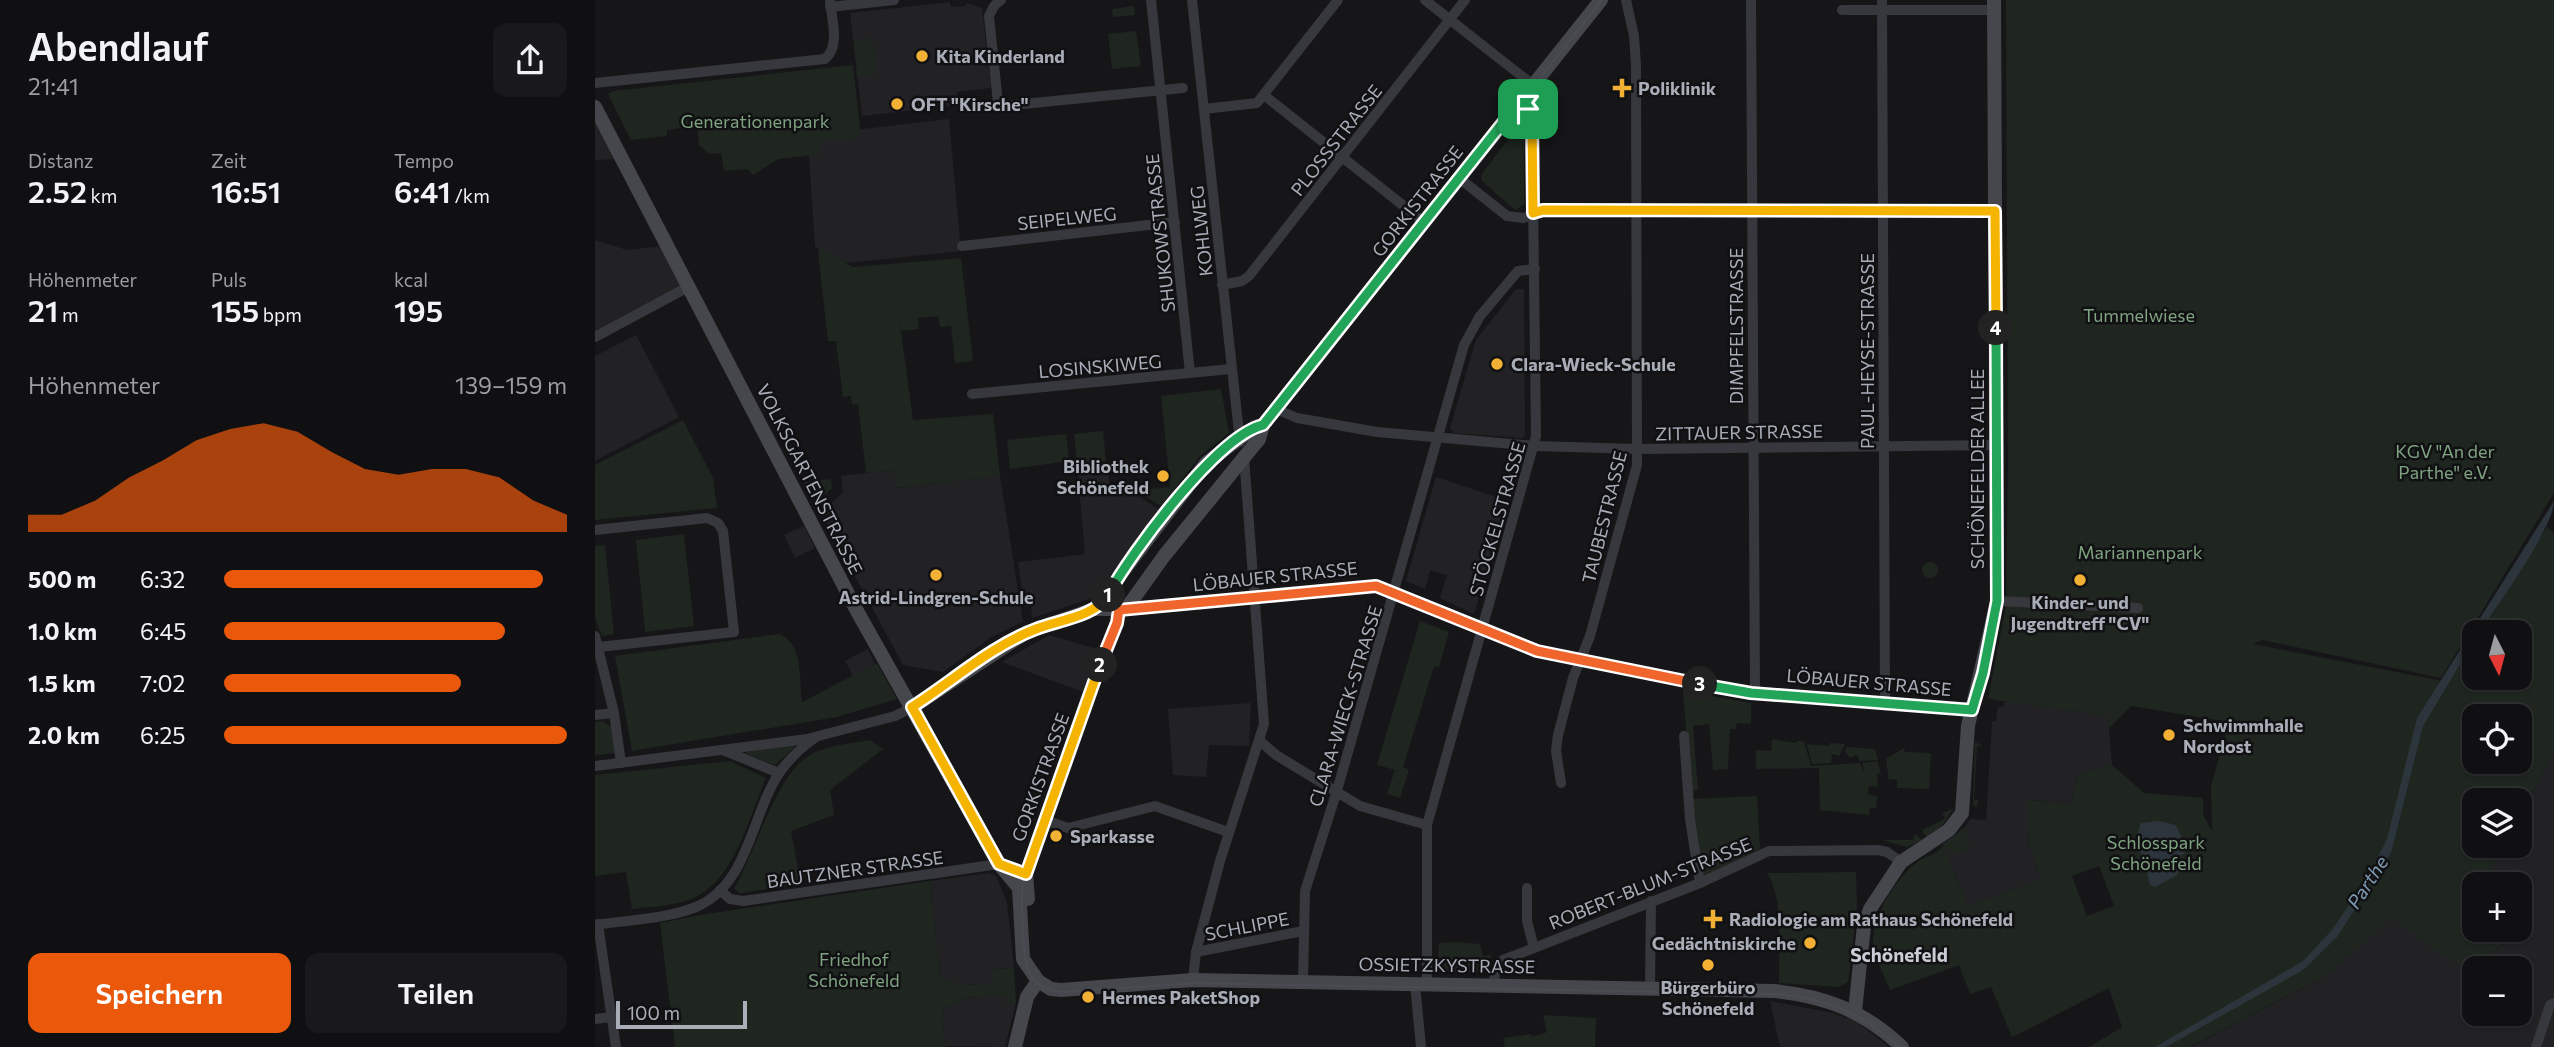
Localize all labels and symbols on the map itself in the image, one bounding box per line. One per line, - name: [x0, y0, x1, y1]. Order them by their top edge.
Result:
- place label: Kita Kinderland: [936, 45, 1065, 67]
- marker: Kita Kinderland: [914, 48, 930, 64]
- place label: Poliklinik: [1638, 77, 1717, 99]
- marker: Poliklinik: [1612, 78, 1632, 98]
- pin: [1498, 79, 1558, 139]
- street label: PLOSSSTRASSE: [1286, 80, 1386, 200]
- place label: OFT "Kirsche": [911, 93, 1029, 115]
- marker: OFT "Kirsche": [889, 96, 905, 112]
- park label: Generationenpark: [681, 110, 830, 132]
- street label: GORKISTRASSE: [1367, 141, 1467, 261]
- street label: SHUKOWSTRASSE: [1141, 153, 1179, 313]
- street label: KOHLWEG: [1185, 185, 1217, 277]
- street label: SEIPELWEG: [1016, 202, 1118, 234]
- street label: DIMPFELSTRASSE: [1725, 248, 1747, 404]
- street label: PAUL-HEYSE-STRASSE: [1856, 253, 1878, 449]
- park label: Tummelwiese: [2083, 304, 2195, 326]
- pin: 4: [1979, 310, 2013, 346]
- street label: LOSINSKIWEG: [1037, 350, 1163, 382]
- place label: Clara-Wieck-Schule: [1511, 353, 1676, 375]
- marker: Clara-Wieck-Schule: [1489, 356, 1505, 372]
- street label: SCHÖNEFELDER ALLEE: [1966, 369, 1988, 569]
- street label: VOLKSGARTENSTRASSE: [752, 380, 868, 578]
- street label: ZITTAUER STRASSE: [1655, 420, 1823, 444]
- street label: STÖCKELSTRASSE: [1464, 439, 1530, 599]
- park label: KGV "An der Parthe" e.V.: [2395, 440, 2495, 483]
- street label: TAUBESTRASSE: [1577, 449, 1631, 585]
- place label: Bibliothek Schönefeld: [1057, 455, 1150, 498]
- marker: Bibliothek Schönefeld: [1155, 468, 1171, 484]
- park label: Mariannenpark: [2077, 541, 2203, 563]
- street label: LÖBAUER STRASSE: [1191, 556, 1359, 596]
- marker: Astrid-Lindgren-Schule: [928, 567, 944, 583]
- marker: Kinder- und Jugendtreff "CV": [2072, 572, 2088, 588]
- pin: 1: [1091, 578, 1125, 612]
- place label: Astrid-Lindgren-Schule: [838, 586, 1034, 608]
- place label: Kinder- und Jugendtreff "CV": [2011, 591, 2150, 634]
- street label: CLARA-WIECK-STRASSE: [1304, 603, 1386, 809]
- north arrow: [2462, 620, 2532, 690]
- pin: 2: [1083, 648, 1117, 682]
- street label: LÖBAUER STRASSE: [1786, 664, 1952, 700]
- pin: 3: [1683, 666, 1717, 702]
- street label: GORKISTRASSE: [1007, 710, 1073, 844]
- place label: Schwimmhalle Nordost: [2183, 714, 2303, 757]
- marker: Schwimmhalle Nordost: [2161, 727, 2177, 743]
- place label: Sparkasse: [1070, 825, 1154, 847]
- marker: Sparkasse: [1048, 828, 1064, 844]
- park label: Schlosspark Schönefeld: [2107, 831, 2205, 874]
- street label: ROBERT-BLUM-STRASSE: [1546, 832, 1754, 934]
- street label: BAUTZNER STRASSE: [765, 846, 945, 892]
- water label: Parthe: [2342, 851, 2392, 913]
- street label: SCHLIPPE: [1203, 907, 1291, 945]
- place label: Radiologie am Rathaus Schönefeld: [1729, 908, 2013, 930]
- marker: Radiologie am Rathaus Schönefeld: [1703, 909, 1723, 929]
- place label: Gedächtniskirche: [1652, 932, 1796, 954]
- marker: Gedächtniskirche: [1802, 935, 1818, 951]
- district label: Schönefeld: [1850, 943, 1948, 966]
- park label: Friedhof Schönefeld: [808, 948, 900, 991]
- street label: OSSIETZKYSTRASSE: [1358, 952, 1536, 978]
- marker: Bürgerbüro Schönefeld: [1700, 957, 1716, 973]
- place label: Bürgerbüro Schönefeld: [1660, 976, 1756, 1019]
- place label: Hermes PaketShop: [1102, 986, 1260, 1008]
- marker: Hermes PaketShop: [1080, 989, 1096, 1005]
- scale bar: [616, 998, 747, 1030]

